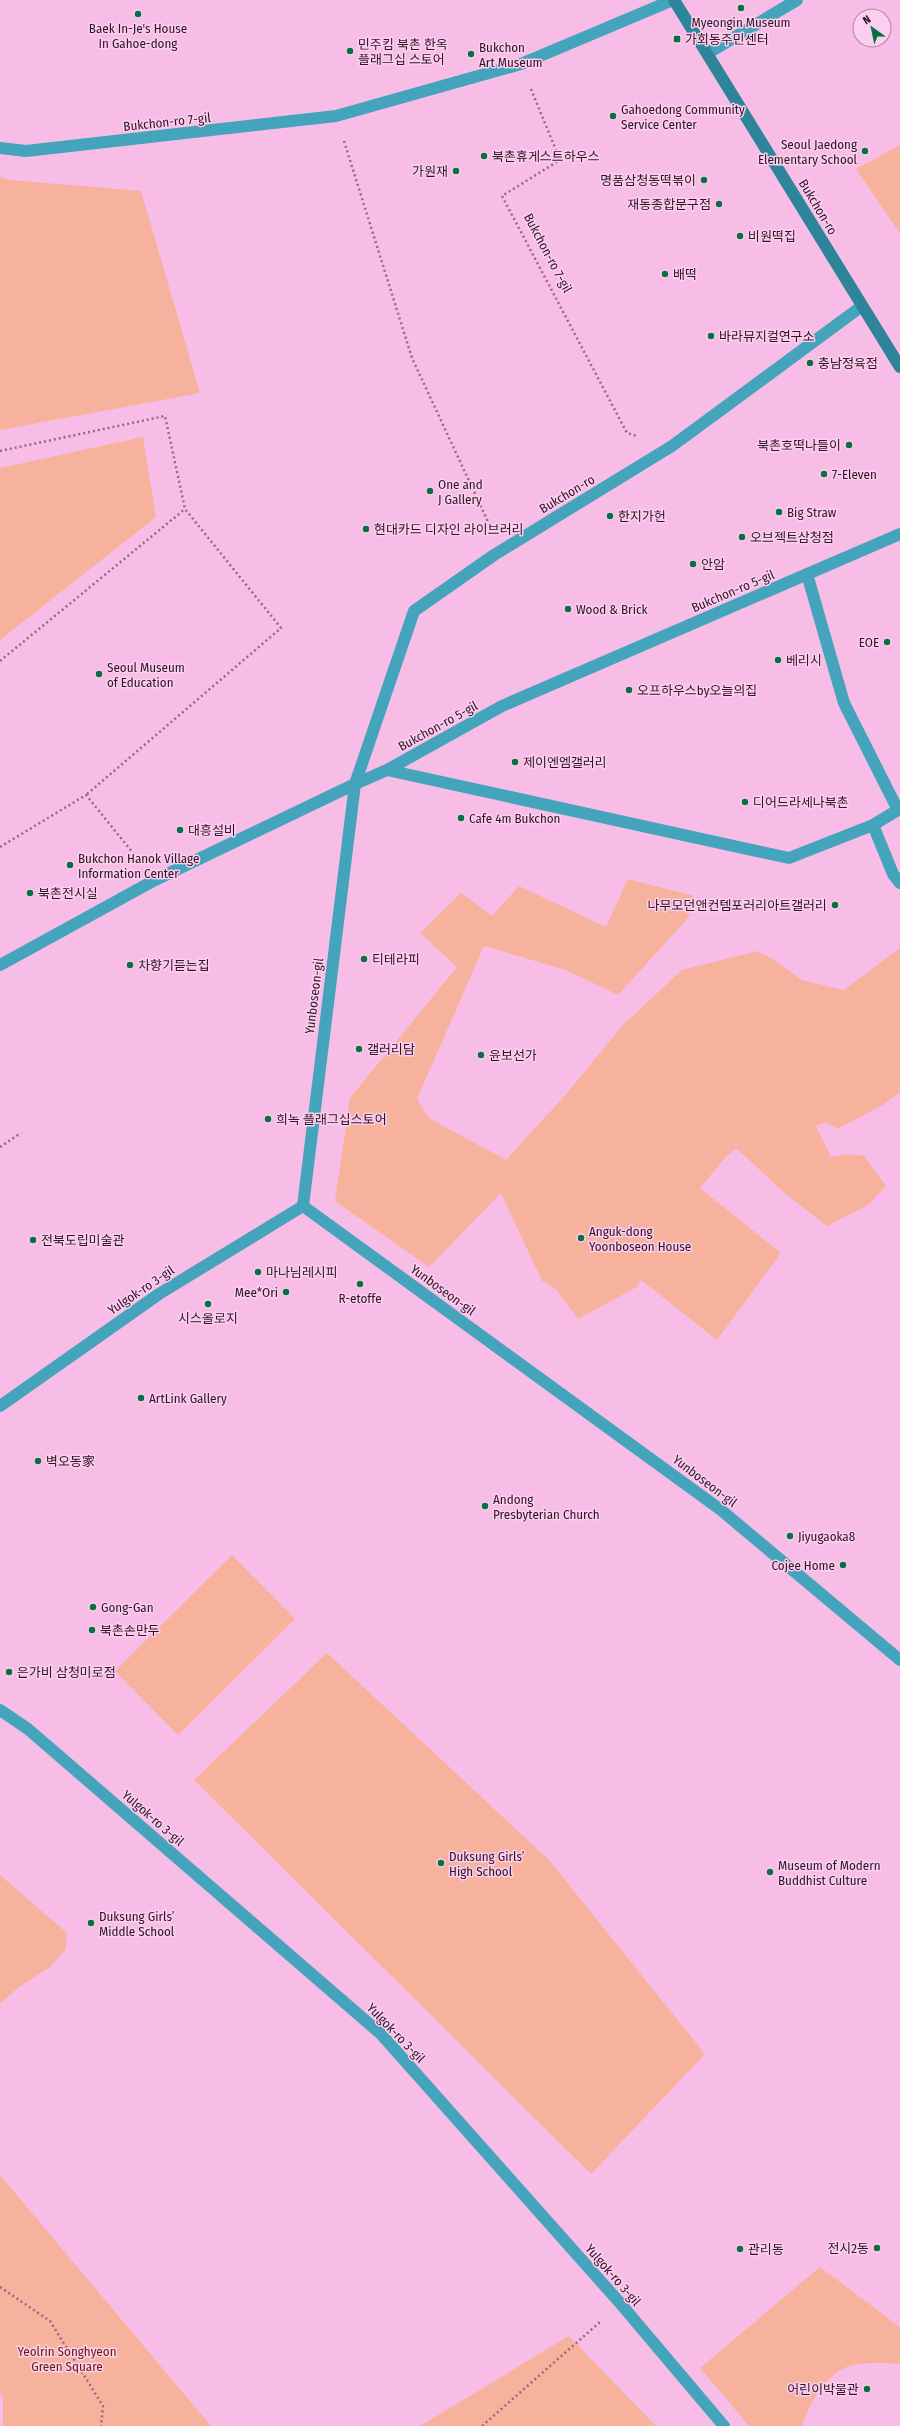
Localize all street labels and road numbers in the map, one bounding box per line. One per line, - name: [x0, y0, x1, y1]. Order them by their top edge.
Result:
- street label: Bukchon-ro 7-gil: [123, 110, 212, 134]
- street label: Bukchon-ro: [796, 177, 840, 237]
- street label: Bukchon-ro 7-gil: [521, 211, 575, 296]
- street label: Bukchon-ro: [537, 472, 597, 516]
- street label: Bukchon-ro 5-gil: [689, 567, 777, 615]
- street label: Bukchon-ro 5-gil: [396, 698, 481, 754]
- street label: Yunboseon-gil: [302, 957, 326, 1035]
- street label: Yunboseon-gil: [408, 1261, 479, 1319]
- street label: Yulgok-ro 3-gil: [105, 1262, 177, 1318]
- street label: Yunboseon-gil: [670, 1452, 741, 1510]
- street label: Yulgok-ro 3-gil: [119, 1787, 187, 1849]
- street label: Yulgok-ro 3-gil: [364, 2000, 428, 2066]
- street label: Yulgok-ro 3-gil: [582, 2241, 644, 2309]

